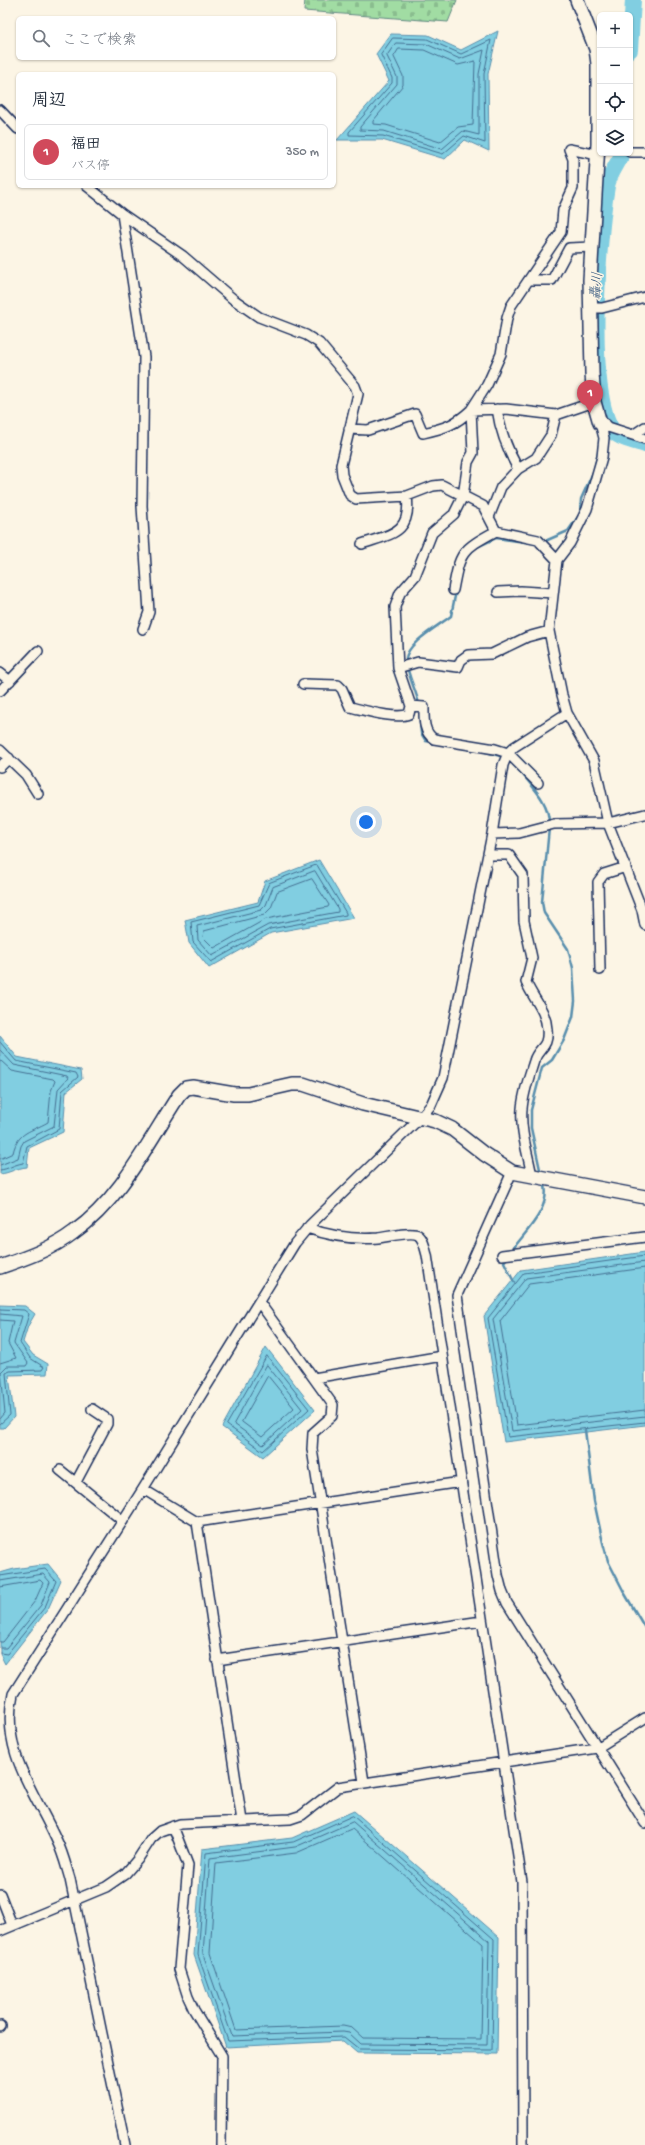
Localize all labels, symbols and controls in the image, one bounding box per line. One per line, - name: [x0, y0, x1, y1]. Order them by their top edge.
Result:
- map controls: [597, 12, 633, 156]
- button: +: [597, 12, 633, 48]
- search box: [16, 16, 336, 60]
- icon: search: [30, 27, 52, 49]
- text: ここで検索: [62, 32, 137, 50]
- button: −: [597, 48, 633, 84]
- button: locate: [597, 84, 633, 120]
- text: 周辺: [32, 92, 66, 112]
- button: layers: [597, 120, 633, 156]
- text: 福田: [71, 136, 101, 154]
- text: 1: [43, 145, 49, 160]
- text: 350 m: [286, 145, 319, 160]
- text: バス停: [71, 159, 110, 174]
- water label: 轟川: [587, 271, 608, 301]
- pin: 1: [577, 380, 603, 413]
- your location: [356, 812, 376, 832]

